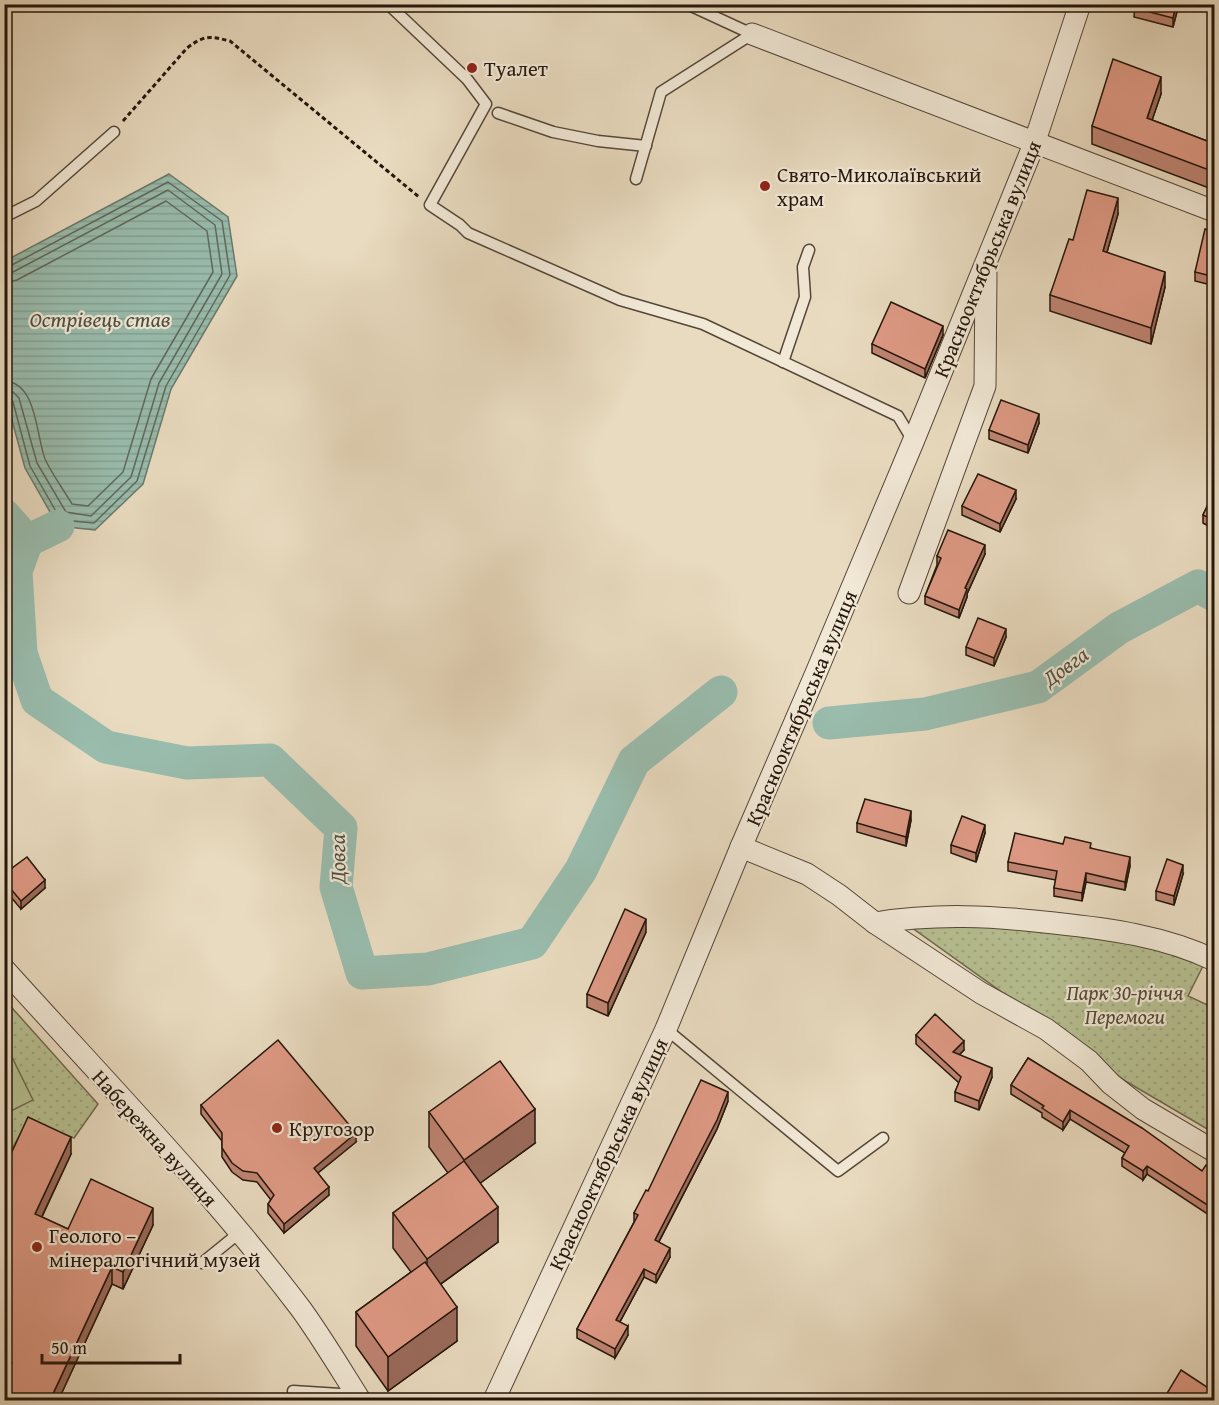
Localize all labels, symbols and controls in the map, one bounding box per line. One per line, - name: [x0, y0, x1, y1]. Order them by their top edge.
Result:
- place label: Туалет: [484, 53, 548, 84]
- marker: Туалет: [465, 61, 479, 75]
- street label: Краснооктябрьська вулиця: [925, 135, 1049, 382]
- place label: Свято-Миколаївський храм: [777, 159, 981, 214]
- marker: Свято-Миколаївський храм: [758, 179, 772, 193]
- water label: Острівець став: [30, 303, 170, 335]
- street label: Краснооктябрьська вулиця: [737, 585, 865, 831]
- water label: Довга: [1034, 638, 1095, 695]
- water label: Довга: [321, 834, 353, 886]
- park label: Парк 30-річчя Перемоги: [1067, 977, 1183, 1032]
- street label: Краснооктябрьська вулиця: [540, 1032, 676, 1275]
- street label: Набережна вулиця: [85, 1062, 225, 1214]
- place label: Кругозор: [289, 1113, 375, 1144]
- marker: Кругозор: [270, 1121, 284, 1135]
- place label: Геолого – мінералогічний музей: [49, 1220, 261, 1275]
- marker: Геолого – мінералогічний музей: [30, 1240, 44, 1254]
- scale bar: [42, 1327, 180, 1365]
- text: 50 m: [51, 1334, 87, 1361]

